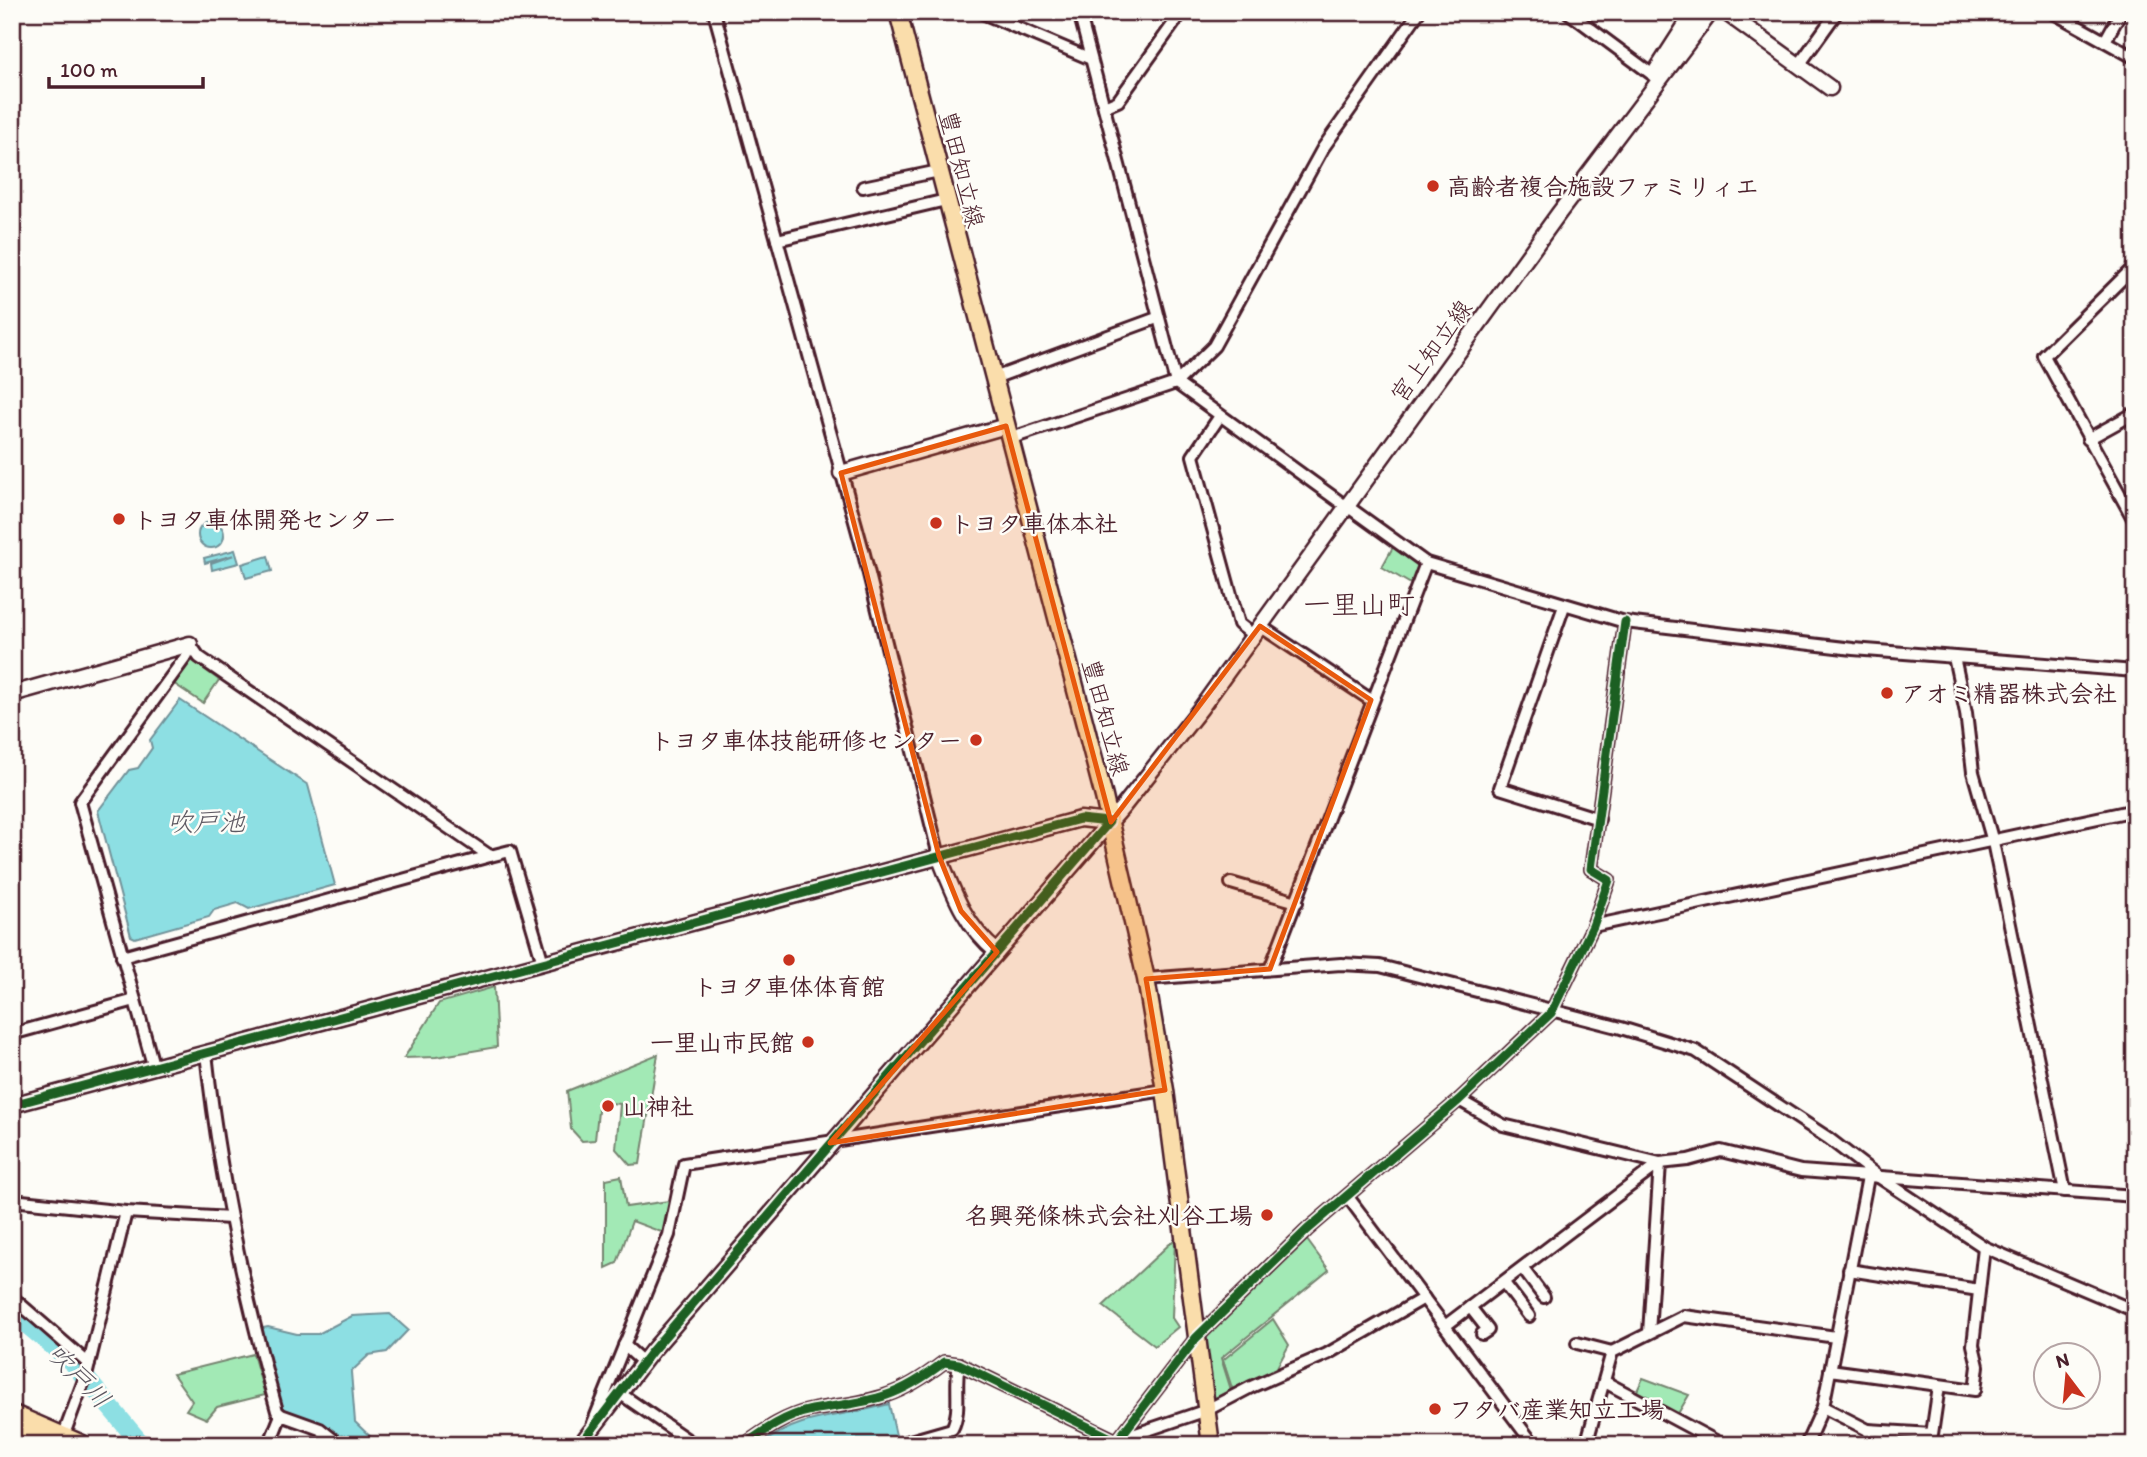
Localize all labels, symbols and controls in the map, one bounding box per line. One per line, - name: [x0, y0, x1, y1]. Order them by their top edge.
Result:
- scale bar: [49, 46, 203, 90]
- text: 100 m: [60, 57, 118, 82]
- street label: 豊田知立線: [933, 107, 991, 231]
- place label: 高齢者複合施設ファミリィエ: [1447, 172, 1759, 201]
- marker: 高齢者複合施設ファミリィエ: [1425, 178, 1441, 194]
- street label: 宮上知立線: [1384, 294, 1478, 408]
- place label: トヨタ車体開発センター: [133, 505, 397, 534]
- place label: トヨタ車体本社: [950, 509, 1118, 538]
- marker: トヨタ車体開発センター: [111, 511, 127, 527]
- marker: トヨタ車体本社: [928, 515, 944, 531]
- district label: 一里山町: [1303, 587, 1415, 621]
- street label: 豊田知立線: [1076, 655, 1136, 779]
- place label: アオミ精器株式会社: [1901, 679, 2117, 708]
- marker: アオミ精器株式会社: [1879, 685, 1895, 701]
- place label: トヨタ車体技能研修センター: [650, 726, 962, 755]
- marker: トヨタ車体技能研修センター: [968, 732, 984, 748]
- water label: 吹戸池: [167, 806, 246, 838]
- marker: トヨタ車体体育館: [781, 952, 797, 968]
- place label: トヨタ車体体育館: [693, 972, 885, 1001]
- place label: 一里山市民館: [650, 1028, 794, 1057]
- marker: 一里山市民館: [800, 1034, 816, 1050]
- place label: 山神社: [622, 1092, 694, 1121]
- marker: 山神社: [600, 1098, 616, 1114]
- place label: 名興発條株式会社刈谷工場: [965, 1201, 1253, 1230]
- marker: 名興発條株式会社刈谷工場: [1259, 1207, 1275, 1223]
- water label: 吹戸川: [40, 1337, 118, 1415]
- north arrow: [2032, 1342, 2102, 1412]
- text: N: [2053, 1347, 2072, 1373]
- place label: フタバ産業知立工場: [1449, 1395, 1665, 1424]
- marker: フタバ産業知立工場: [1427, 1401, 1443, 1417]

